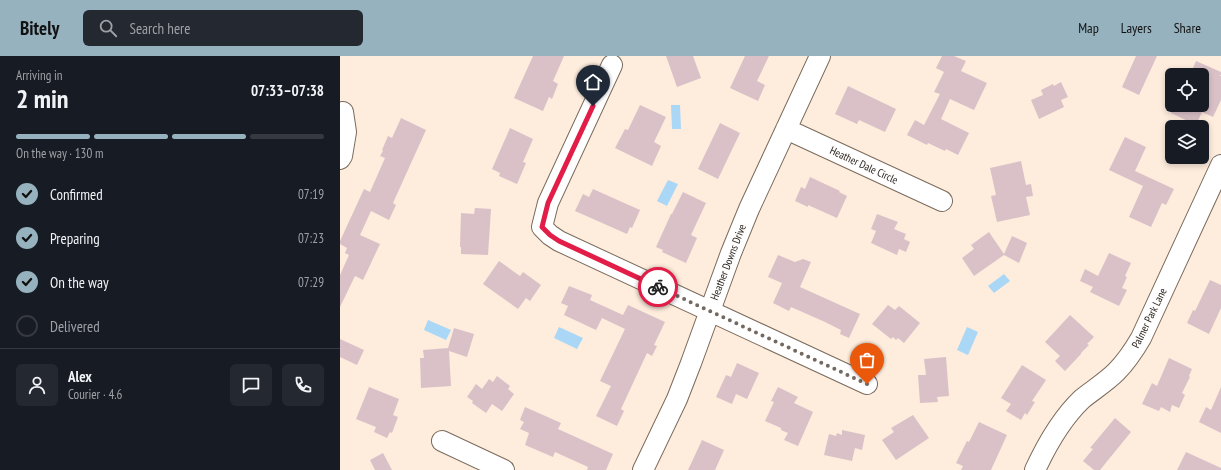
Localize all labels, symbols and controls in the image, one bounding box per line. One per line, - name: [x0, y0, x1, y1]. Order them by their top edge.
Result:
- search box: [83, 10, 363, 46]
- text: Bitely: [20, 16, 59, 40]
- icon: search: [97, 17, 119, 39]
- text: Search here: [129, 19, 190, 38]
- text: Map: [1078, 19, 1099, 37]
- text: Layers: [1121, 19, 1152, 37]
- text: Share: [1174, 19, 1201, 37]
- pin: [576, 65, 610, 106]
- text: Arriving in: [16, 67, 63, 84]
- map controls: [1165, 68, 1209, 164]
- button: locate: [1165, 68, 1209, 112]
- icon: home: [582, 71, 604, 93]
- text: 07:33–07:38: [251, 81, 324, 100]
- text: 2 min: [16, 82, 69, 115]
- button: layers: [1165, 120, 1209, 164]
- street label: Heather Dale Circle: [828, 143, 901, 187]
- text: On the way · 130 m: [16, 145, 103, 162]
- icon: check: [16, 183, 38, 205]
- text: Confirmed: [50, 185, 103, 204]
- text: 07:19: [298, 186, 324, 203]
- street label: Heather Downs Drive: [707, 222, 749, 302]
- icon: check: [16, 227, 38, 249]
- text: Preparing: [50, 229, 100, 248]
- text: 07:23: [298, 230, 324, 247]
- courier: [638, 267, 678, 307]
- icon: check: [16, 271, 38, 293]
- text: On the way: [50, 273, 109, 292]
- text: 07:29: [298, 274, 324, 291]
- icon: bike: [647, 276, 669, 298]
- street label: Palmer Park Lane: [1128, 285, 1170, 350]
- text: Delivered: [50, 317, 100, 336]
- pin: [850, 343, 884, 384]
- icon: bag: [856, 349, 878, 371]
- button: person: [16, 364, 58, 406]
- button: chat: [230, 364, 272, 406]
- button: phone: [282, 364, 324, 406]
- text: Alex: [68, 367, 92, 386]
- text: Courier · 4.6: [68, 386, 122, 403]

